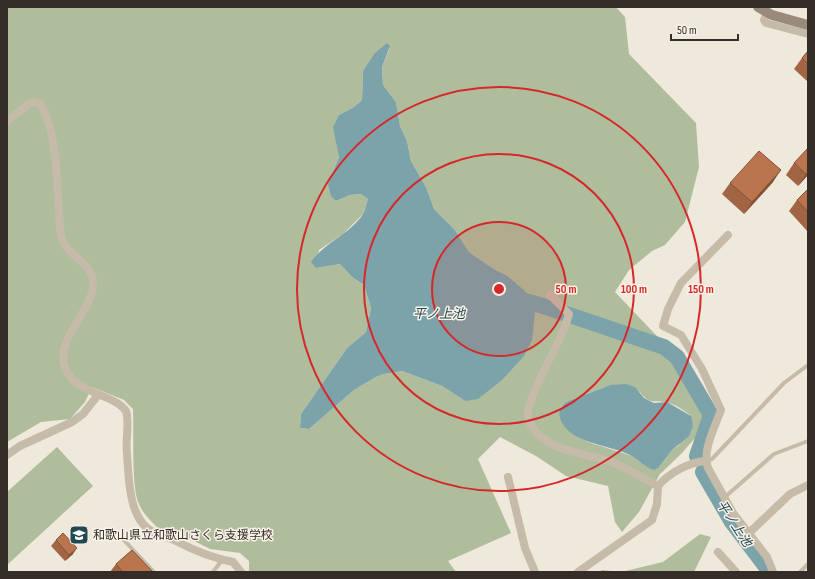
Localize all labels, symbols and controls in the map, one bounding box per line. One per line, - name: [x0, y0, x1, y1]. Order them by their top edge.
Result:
- scale bar: [671, 16, 738, 42]
- text: 50 m: [677, 23, 697, 38]
- centre of rings: [492, 282, 506, 296]
- text: 50 m: [556, 282, 576, 297]
- text: 100 m: [621, 282, 647, 297]
- text: 150 m: [688, 282, 714, 297]
- water label: 平ノ上池: [413, 306, 467, 322]
- water label: 平ノ上池: [713, 497, 756, 551]
- school or university icon: 和歌山県立和歌山さくら支援学校: [68, 524, 90, 546]
- place label: 和歌山県立和歌山さくら支援学校: [93, 528, 273, 543]

